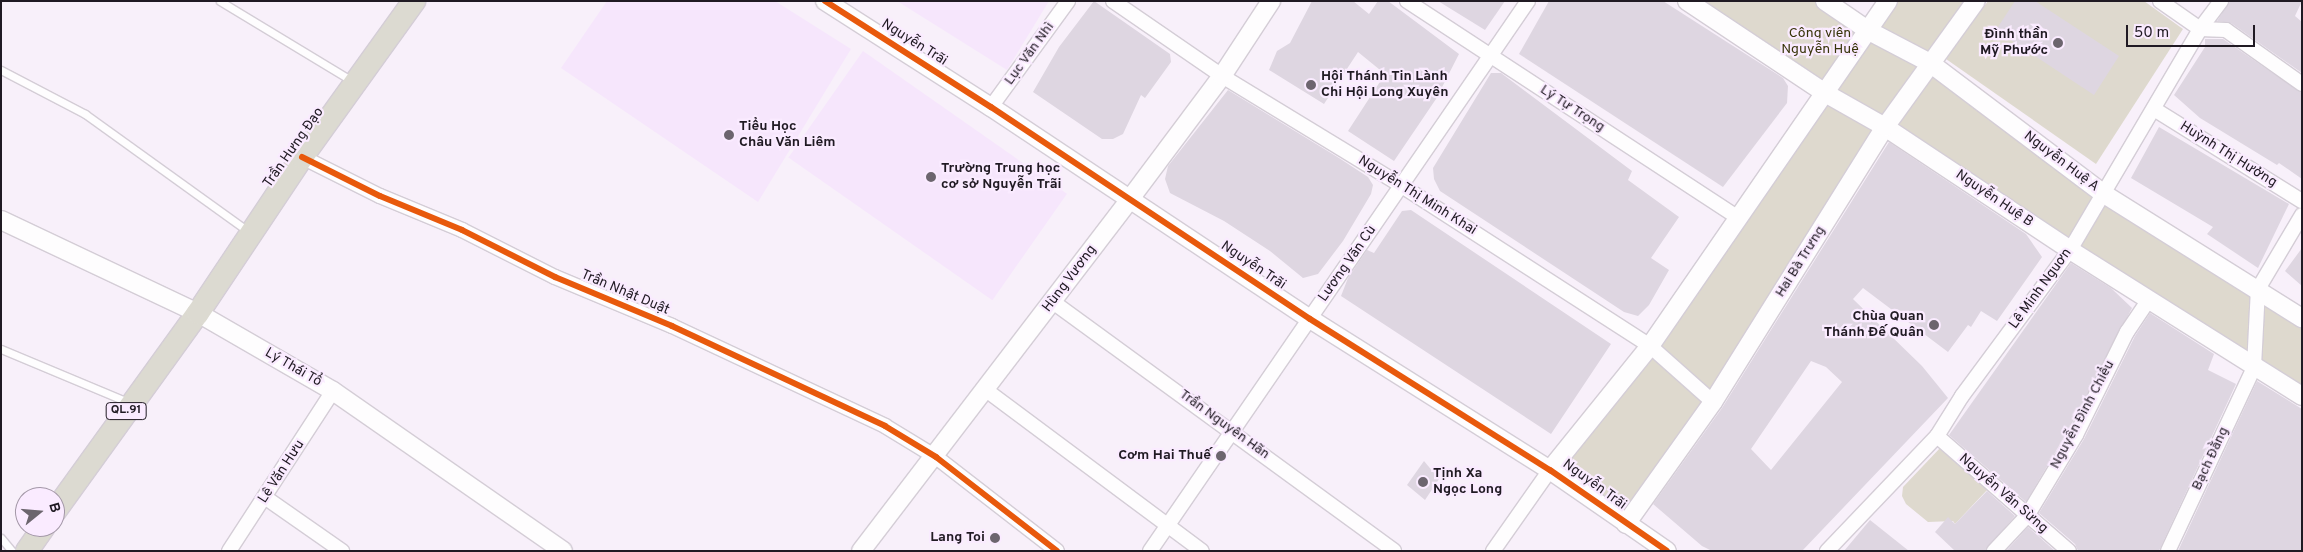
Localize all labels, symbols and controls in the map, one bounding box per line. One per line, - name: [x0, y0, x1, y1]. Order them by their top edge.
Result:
- scale bar: [2128, 15, 2257, 47]
- street label: Nguyễn Trãi: [878, 16, 950, 70]
- street label: Lục Văn Nhì: [1001, 19, 1059, 89]
- text: 50 m: [2134, 24, 2169, 43]
- park label: Công viên Nguyễn Huệ: [1781, 26, 1859, 58]
- place label: Đình thần Mỹ Phước: [1980, 27, 2048, 59]
- marker: Đình thần Mỹ Phước: [2052, 37, 2064, 49]
- place label: Hội Thánh Tin Lành Chi Hội Long Xuyên: [1321, 69, 1448, 102]
- marker: Hội Thánh Tin Lành Chi Hội Long Xuyên: [1305, 79, 1317, 91]
- street label: Lý Tự Trọng: [1536, 82, 1608, 136]
- street label: Trần Hưng Đạo: [260, 105, 328, 191]
- street label: Huỳnh Thị Hưởng: [2176, 118, 2280, 192]
- place label: Tiểu Học Châu Văn Liêm: [739, 119, 836, 152]
- street label: Nguyễn Huệ A: [2020, 128, 2102, 196]
- marker: Tiểu Học Châu Văn Liêm: [723, 129, 735, 141]
- street label: Nguyễn Thị Minh Khai: [1354, 153, 1480, 239]
- place label: Trường Trung học cơ sở Nguyễn Trãi: [941, 161, 1061, 193]
- street label: Nguyễn Huệ B: [1952, 167, 2036, 231]
- marker: Trường Trung học cơ sở Nguyễn Trãi: [925, 171, 937, 183]
- street label: Lương Vãn Cù: [1315, 222, 1381, 306]
- street label: Hai Bà Trưng: [1772, 223, 1830, 301]
- street label: Nguyễn Trãi: [1217, 238, 1289, 294]
- street label: Hùng Vương: [1039, 242, 1101, 316]
- street label: Lê Minh Nguơn: [2006, 245, 2076, 333]
- street label: Trần Nhật Duật: [578, 267, 672, 319]
- place label: Chùa Quan Thánh Đế Quân: [1824, 309, 1924, 342]
- marker: Chùa Quan Thánh Đế Quân: [1928, 319, 1940, 331]
- street label: Lý Thái Tổ: [261, 345, 325, 391]
- street label: Nguyễn Đình Chiểu: [2047, 358, 2119, 472]
- street label: Trần Nguyên Hãn: [1176, 387, 1272, 463]
- road number: QL.91: [105, 402, 147, 421]
- street label: Bạch Đằng: [2189, 425, 2233, 493]
- street label: Lê Văn Hưu: [255, 437, 309, 507]
- place label: Cơm Hai Thuế: [1118, 448, 1211, 464]
- marker: Cơm Hai Thuế: [1215, 450, 1227, 462]
- street label: Nguyễn Văn Sừng: [1955, 451, 2051, 537]
- street label: Nguyễn Trãi: [1559, 456, 1629, 514]
- place label: Tịnh Xa Ngọc Long: [1433, 466, 1502, 498]
- marker: Tịnh Xa Ngọc Long: [1417, 476, 1429, 488]
- north arrow: [15, 487, 65, 537]
- text: B: [44, 501, 63, 515]
- place label: Lang Toi: [930, 530, 985, 546]
- marker: Lang Toi: [989, 532, 1001, 544]

